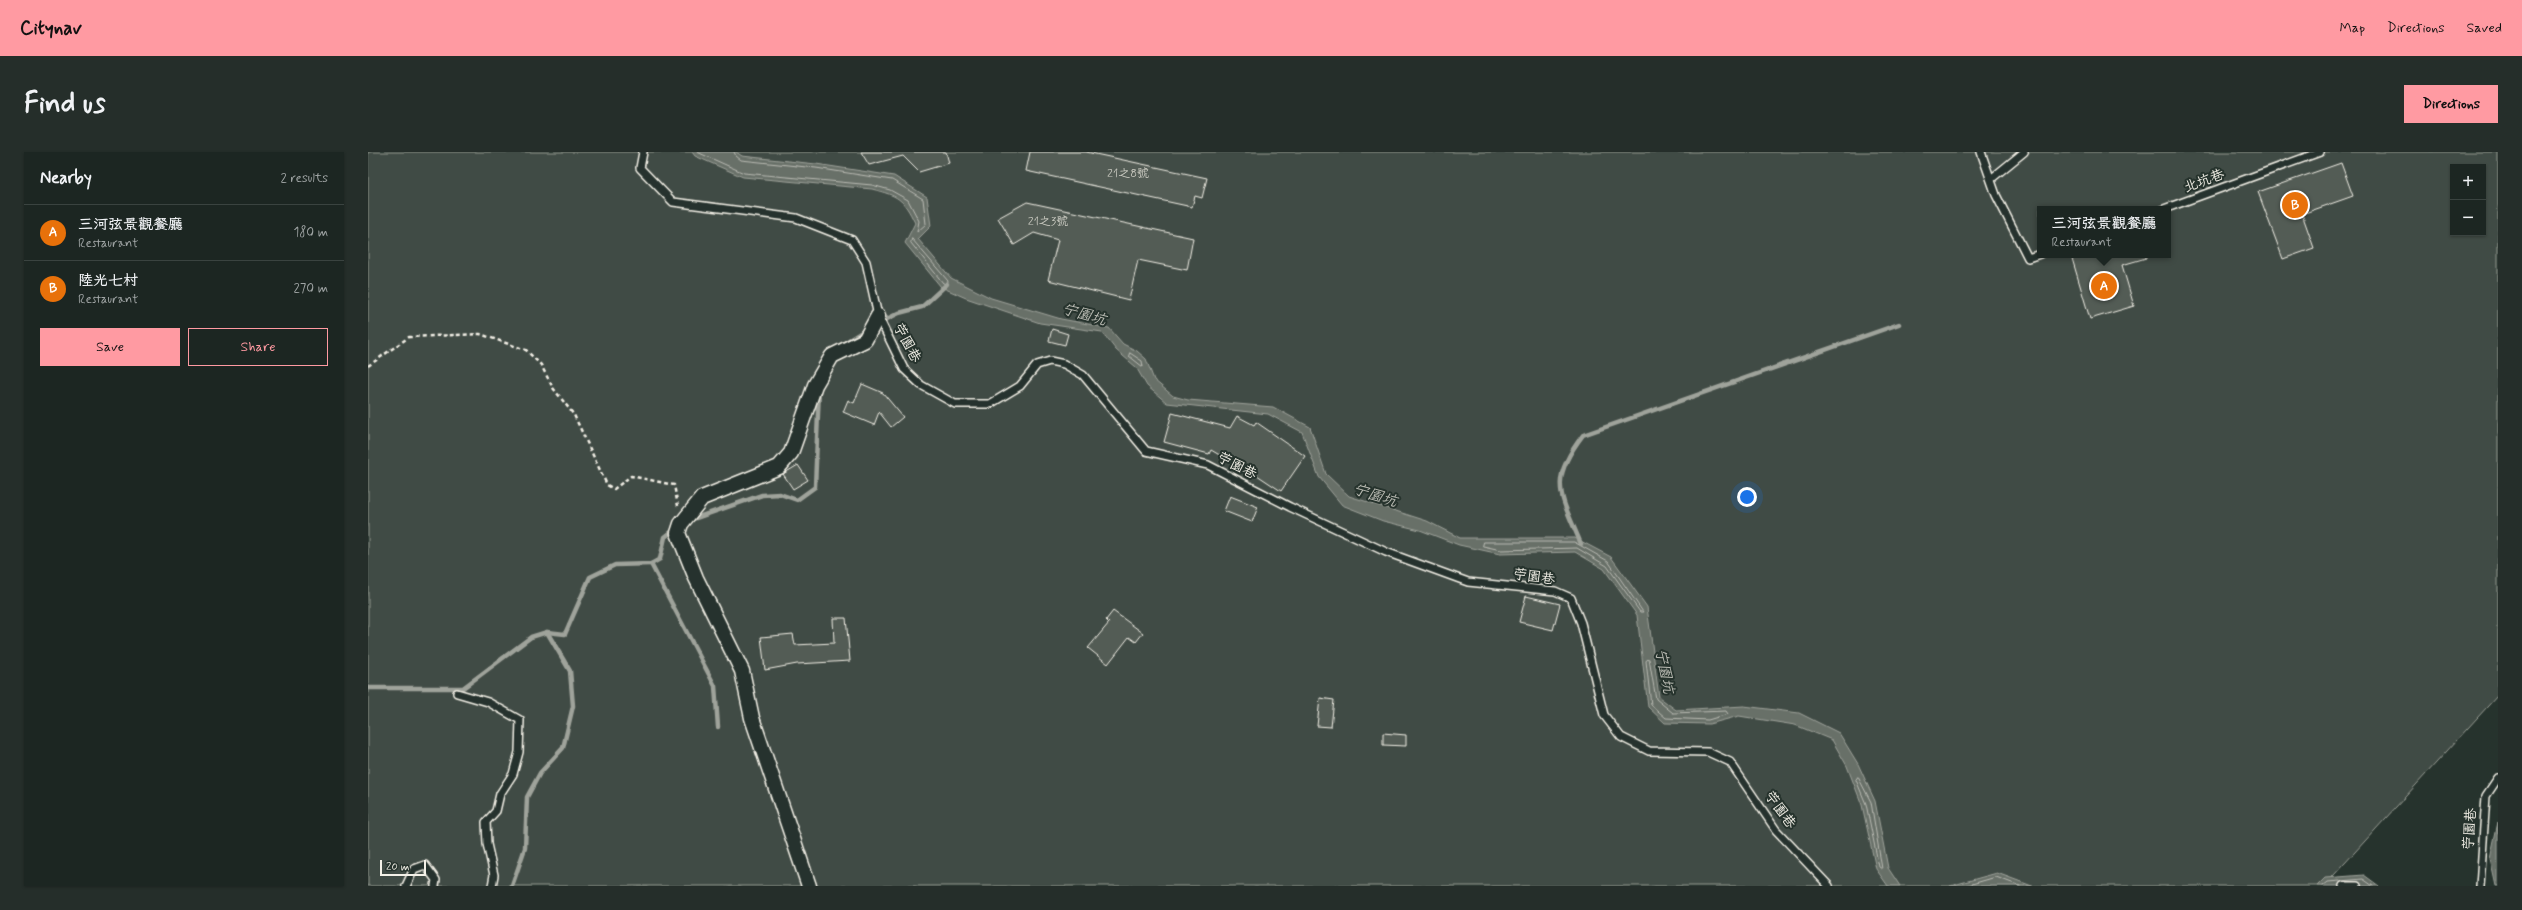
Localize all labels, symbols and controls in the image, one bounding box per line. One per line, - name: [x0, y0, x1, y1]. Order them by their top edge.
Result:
- text: Citynav: [20, 16, 82, 41]
- text: Map: [2339, 19, 2365, 37]
- text: Directions: [2387, 19, 2445, 37]
- text: Saved: [2467, 19, 2502, 37]
- button: Directions: [2404, 85, 2498, 123]
- text: Find us: [24, 86, 105, 123]
- map controls: [2450, 164, 2486, 236]
- button: +: [2450, 164, 2486, 200]
- street label: 北坑巷: [2181, 165, 2228, 197]
- house number: 21之8號: [1107, 166, 1149, 182]
- text: Nearby: [40, 167, 92, 189]
- text: 2 results: [281, 170, 328, 187]
- pin: B: [2282, 190, 2308, 220]
- button: −: [2450, 200, 2486, 236]
- popup: [2037, 206, 2171, 258]
- house number: 21之3號: [1028, 214, 1068, 230]
- text: 三河弦景觀餐廳: [2051, 214, 2157, 234]
- text: 三河弦景觀餐廳: [78, 215, 183, 235]
- text: A: [49, 224, 57, 241]
- text: 180 m: [293, 224, 328, 241]
- text: Restaurant: [2051, 234, 2112, 251]
- text: Restaurant: [78, 235, 138, 252]
- text: 陸光七村: [78, 271, 138, 291]
- pin: A: [2091, 271, 2117, 301]
- text: B: [49, 280, 57, 297]
- text: 270 m: [293, 280, 328, 297]
- text: Restaurant: [78, 291, 138, 308]
- water label: 宁園坑: [1060, 299, 1110, 331]
- street label: 苧園巷: [889, 320, 925, 367]
- button: Save: [40, 328, 180, 366]
- button: Share: [188, 328, 328, 366]
- street label: 苧園巷: [1214, 448, 1261, 484]
- water label: 宁園坑: [1351, 480, 1401, 513]
- your location: [1737, 487, 1757, 507]
- street label: 苧園巷: [1512, 565, 1557, 589]
- water label: 宁園坑: [1650, 647, 1678, 697]
- street label: 苧園巷: [1760, 788, 1800, 833]
- street label: 苧園巷: [2460, 806, 2481, 851]
- scale bar: [380, 858, 426, 877]
- text: 20 m: [386, 860, 409, 874]

